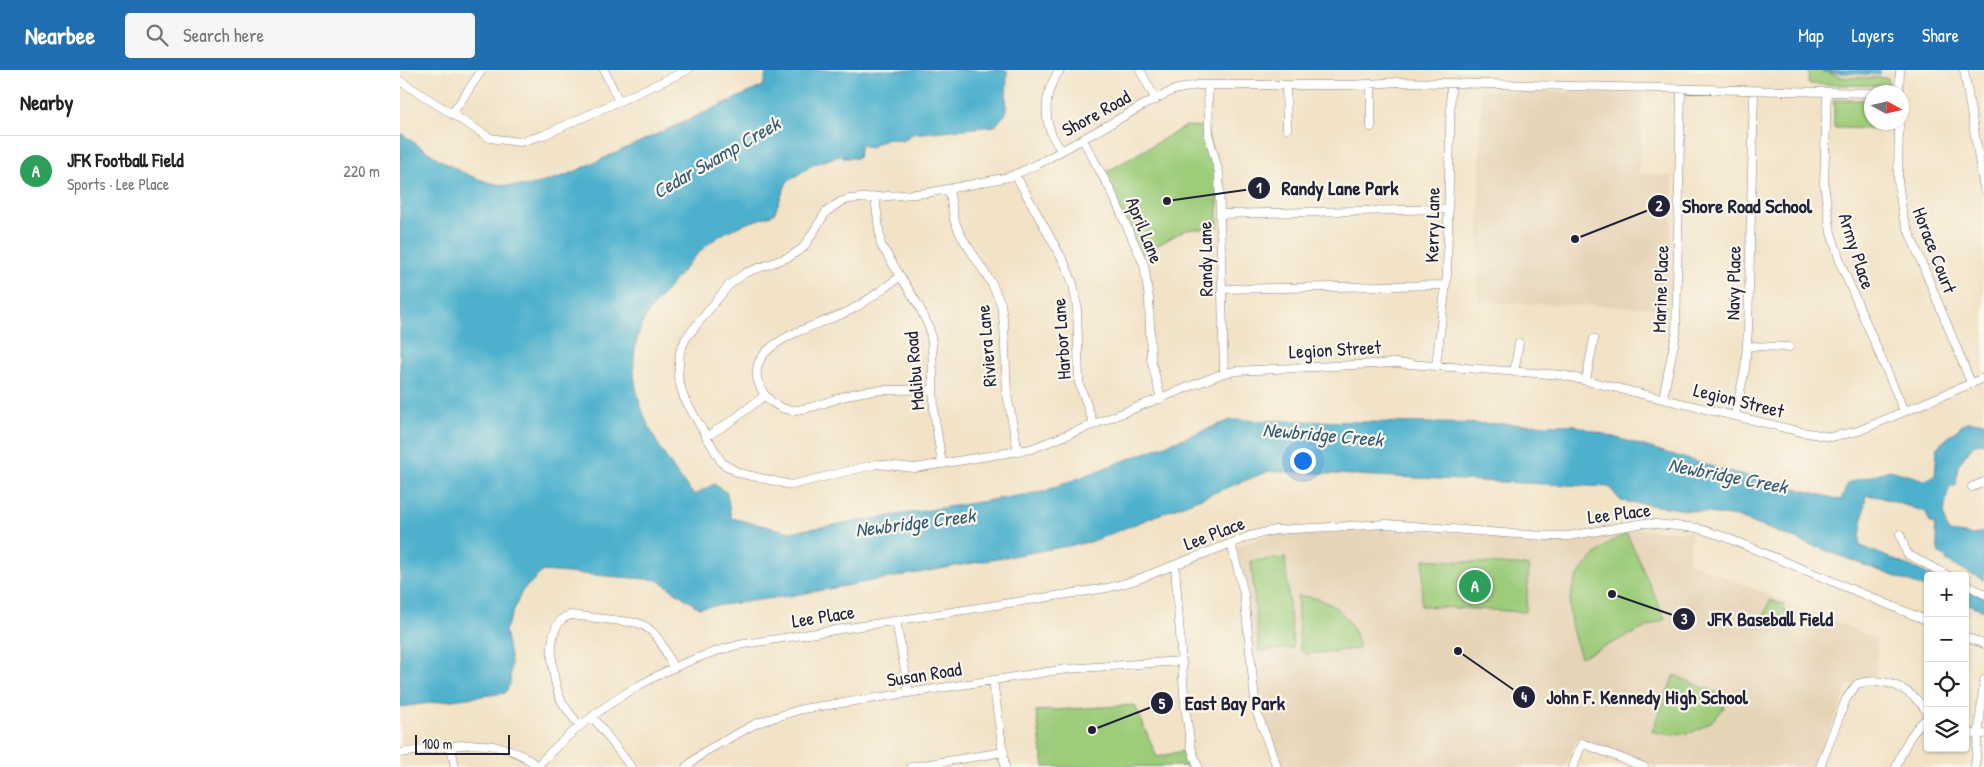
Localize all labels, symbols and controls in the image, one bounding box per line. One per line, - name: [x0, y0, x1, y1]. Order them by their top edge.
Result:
- search box: [125, 13, 475, 58]
- text: Nearbee: [25, 19, 95, 51]
- icon: search: [143, 21, 171, 49]
- text: Search here: [183, 22, 264, 48]
- text: Map: [1798, 23, 1824, 48]
- text: Layers: [1852, 23, 1894, 48]
- text: Share: [1922, 23, 1959, 48]
- street label: Shore Road: [1057, 83, 1136, 142]
- north arrow: [1864, 85, 1909, 130]
- text: Nearby: [20, 88, 73, 117]
- water label: Cedar Swamp Creek: [647, 109, 787, 205]
- text: JFK Football Field: [67, 147, 184, 173]
- text: A: [32, 160, 40, 182]
- text: 220 m: [343, 160, 380, 182]
- callout: Randy Lane Park: [1247, 170, 1409, 205]
- text: Sports · Lee Place: [67, 173, 169, 195]
- text: Randy Lane Park: [1281, 174, 1399, 202]
- text: 1: [1256, 177, 1262, 198]
- street label: Kerry Lane: [1418, 187, 1446, 263]
- callout: Shore Road School: [1647, 188, 1822, 223]
- text: Shore Road School: [1682, 192, 1813, 219]
- street label: April Lane: [1120, 193, 1170, 267]
- text: 2: [1655, 195, 1663, 216]
- street label: Horace Court: [1907, 203, 1963, 297]
- street label: Army Place: [1833, 210, 1882, 293]
- street label: Randy Lane: [1191, 221, 1219, 297]
- street label: Marine Place: [1645, 244, 1675, 333]
- street label: Navy Place: [1719, 245, 1747, 320]
- street label: Harbor Lane: [1045, 297, 1077, 381]
- street label: Riviera Lane: [969, 304, 1003, 388]
- street label: Malibu Road: [898, 330, 930, 411]
- street label: Legion Street: [1288, 334, 1382, 364]
- street label: Legion Street: [1691, 376, 1787, 424]
- water label: Newbridge Creek: [1262, 415, 1386, 454]
- your location: [1290, 448, 1316, 474]
- water label: Newbridge Creek: [1666, 450, 1791, 501]
- street label: Lee Place: [1586, 496, 1652, 530]
- water label: Newbridge Creek: [854, 501, 978, 544]
- street label: Lee Place: [1180, 509, 1249, 556]
- pin: A: [1459, 567, 1491, 605]
- map controls: [1924, 572, 1969, 752]
- button: +: [1924, 572, 1969, 617]
- street label: Lee Place: [790, 598, 857, 634]
- callout: JFK Baseball Field: [1672, 601, 1843, 636]
- text: JFK Baseball Field: [1707, 605, 1833, 632]
- text: 3: [1681, 608, 1688, 629]
- button: −: [1924, 617, 1969, 662]
- street label: Susan Road: [885, 655, 964, 693]
- button: locate: [1924, 662, 1969, 707]
- callout: John F. Kennedy High School: [1511, 680, 1758, 715]
- text: John F. Kennedy High School: [1546, 683, 1749, 711]
- callout: East Bay Park: [1149, 686, 1295, 721]
- text: 4: [1521, 686, 1527, 707]
- text: East Bay Park: [1185, 689, 1286, 717]
- text: 5: [1159, 693, 1166, 714]
- button: layers: [1924, 707, 1969, 752]
- scale bar: [415, 732, 510, 755]
- text: 100 m: [422, 734, 452, 753]

